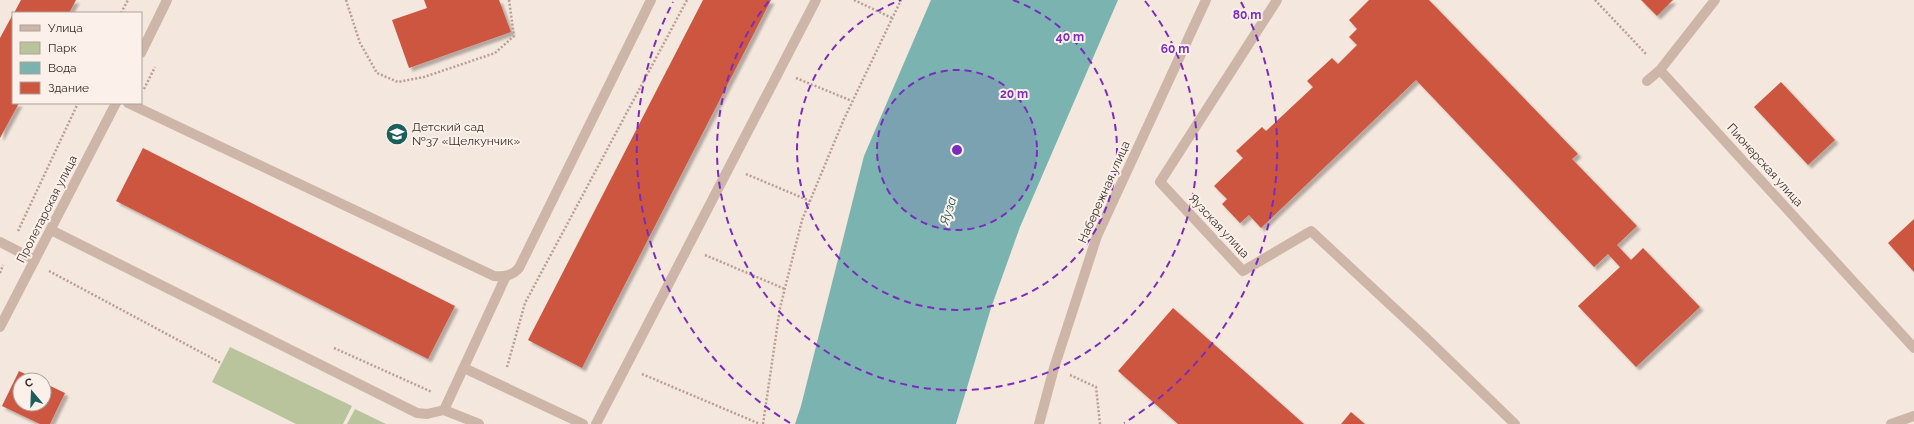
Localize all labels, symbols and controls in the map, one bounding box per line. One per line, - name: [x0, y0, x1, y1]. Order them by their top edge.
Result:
- text: 80 m: [1233, 8, 1261, 22]
- legend: [12, 12, 142, 104]
- text: Улица: [48, 21, 83, 35]
- text: 40 m: [1056, 30, 1084, 44]
- text: Парк: [48, 41, 77, 55]
- text: 60 m: [1161, 42, 1189, 56]
- text: Вода: [48, 61, 77, 75]
- text: Здание: [48, 81, 89, 95]
- text: 20 m: [1000, 87, 1028, 101]
- place label: Детский сад №37 «Щелкунчик»: [412, 120, 520, 148]
- school or university icon: Детский сад №37 «Щелкунчик»: [384, 121, 410, 147]
- street label: Пионерская улица: [1724, 121, 1806, 209]
- street label: Набережная улица: [1075, 139, 1133, 245]
- centre of rings: [950, 143, 964, 157]
- street label: Пролетарская улица: [14, 153, 80, 265]
- street label: Яузская улица: [1186, 191, 1252, 261]
- water label: Яуза: [937, 195, 959, 227]
- north arrow: [12, 372, 52, 412]
- text: С: [23, 375, 35, 390]

